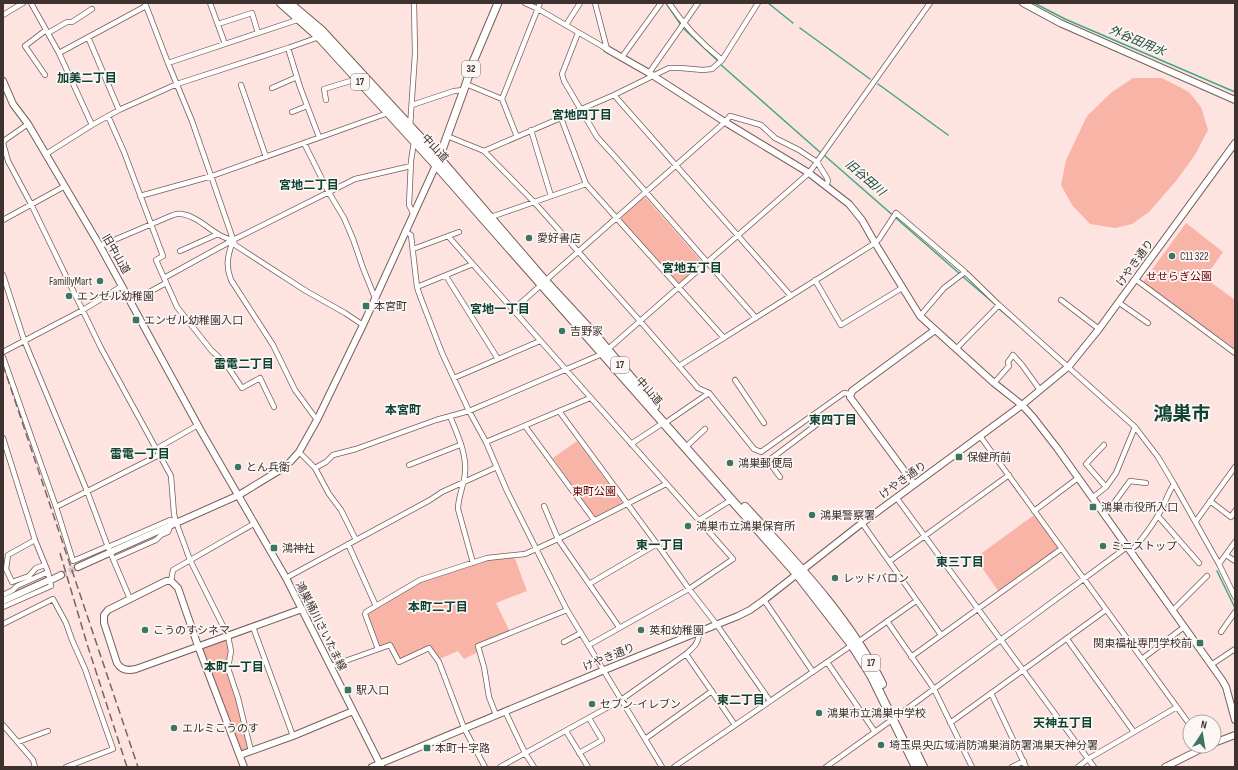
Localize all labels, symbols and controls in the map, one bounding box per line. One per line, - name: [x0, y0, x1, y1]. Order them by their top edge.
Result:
- water label: 外谷田用水: [1106, 22, 1169, 60]
- road number: 32: [462, 61, 480, 77]
- district label: 加美二丁目: [57, 71, 117, 86]
- road number: 17: [351, 74, 369, 90]
- district label: 宮地四丁目: [552, 108, 612, 123]
- street label: 中山道: [419, 131, 451, 165]
- water label: 旧谷田川: [842, 157, 890, 201]
- district label: 宮地二丁目: [279, 178, 339, 193]
- street label: 旧中山道: [99, 232, 133, 276]
- place label: 愛好書店: [537, 232, 581, 245]
- marker: 愛好書店: [524, 233, 534, 243]
- street label: けやき通り: [1114, 237, 1156, 289]
- place label: C11 322: [1180, 250, 1209, 263]
- marker: C11 322: [1167, 251, 1177, 261]
- district label: 宮地五丁目: [662, 261, 722, 276]
- park label: せせらぎ公園: [1146, 270, 1212, 283]
- place label: FamillyMart: [49, 275, 93, 288]
- marker: FamillyMart: [95, 276, 105, 286]
- place label: エンゼル幼稚園: [77, 290, 154, 303]
- marker: エンゼル幼稚園: [64, 291, 74, 301]
- place label: 本宮町: [374, 300, 407, 313]
- marker: 本宮町: [361, 301, 371, 311]
- district label: 宮地一丁目: [470, 302, 530, 317]
- place label: エンゼル幼稚園入口: [144, 314, 243, 327]
- marker: エンゼル幼稚園入口: [131, 315, 141, 325]
- place label: 吉野家: [570, 325, 603, 338]
- marker: 吉野家: [557, 326, 567, 336]
- district label: 雷電二丁目: [214, 357, 274, 372]
- road number: 17: [611, 357, 629, 373]
- street label: 中山道: [633, 374, 665, 408]
- district label: 本宮町: [385, 403, 421, 418]
- district label: 鴻巣市: [1153, 403, 1211, 426]
- district label: 東四丁目: [809, 413, 857, 428]
- district label: 雷電一丁目: [110, 447, 170, 462]
- place label: 保健所前: [967, 451, 1011, 464]
- marker: 保健所前: [954, 452, 964, 462]
- place label: 鴻巣郵便局: [738, 457, 793, 470]
- marker: 鴻巣郵便局: [725, 458, 735, 468]
- street label: けやき通り: [877, 459, 929, 501]
- place label: とん兵衛: [246, 461, 290, 474]
- marker: とん兵衛: [233, 462, 243, 472]
- park label: 東町公園: [572, 485, 616, 498]
- place label: 鴻巣市役所入口: [1101, 501, 1178, 514]
- marker: 鴻巣市役所入口: [1088, 502, 1098, 512]
- place label: 鴻巣警察署: [820, 509, 875, 522]
- marker: 鴻巣警察署: [807, 510, 817, 520]
- place label: 鴻巣市立鴻巣保育所: [696, 520, 796, 533]
- marker: 鴻巣市立鴻巣保育所: [683, 521, 693, 531]
- district label: 東一丁目: [636, 538, 684, 553]
- place label: ミニストップ: [1111, 540, 1177, 553]
- marker: ミニストップ: [1098, 541, 1108, 551]
- place label: 鴻神社: [282, 542, 315, 555]
- marker: 鴻神社: [269, 543, 279, 553]
- district label: 東三丁目: [936, 555, 984, 570]
- place label: レッドバロン: [843, 572, 909, 585]
- marker: レッドバロン: [830, 573, 840, 583]
- street label: 鴻巣桶川さいたま線: [293, 579, 349, 673]
- district label: 本町二丁目: [408, 600, 468, 615]
- place label: こうのすシネマ: [153, 624, 230, 637]
- place label: 英和幼稚園: [649, 624, 704, 637]
- marker: こうのすシネマ: [140, 625, 150, 635]
- marker: 英和幼稚園: [636, 625, 646, 635]
- place label: 関東福祉専門学校前: [1093, 637, 1192, 650]
- marker: 関東福祉専門学校前: [1195, 638, 1205, 648]
- street label: けやき通り: [581, 641, 637, 673]
- road number: 17: [862, 655, 880, 671]
- district label: 本町一丁目: [204, 660, 264, 675]
- place label: 駅入口: [356, 684, 389, 697]
- marker: 駅入口: [343, 685, 353, 695]
- district label: 東二丁目: [717, 693, 765, 708]
- place label: セブン-イレブン: [600, 698, 681, 711]
- marker: セブン-イレブン: [587, 699, 597, 709]
- place label: 鴻巣市立鴻巣中学校: [827, 707, 926, 720]
- marker: 鴻巣市立鴻巣中学校: [814, 708, 824, 718]
- north arrow: [1182, 714, 1222, 754]
- district label: 天神五丁目: [1033, 716, 1093, 731]
- text: N: [1200, 718, 1208, 732]
- place label: エルミこうのす: [182, 722, 259, 735]
- marker: エルミこうのす: [169, 723, 179, 733]
- place label: 埼玉県央広域消防鴻巣消防署鴻巣天神分署: [889, 739, 1098, 752]
- marker: 埼玉県央広域消防鴻巣消防署鴻巣天神分署: [876, 740, 886, 750]
- place label: 本町十字路: [435, 742, 490, 755]
- marker: 本町十字路: [422, 743, 432, 753]

